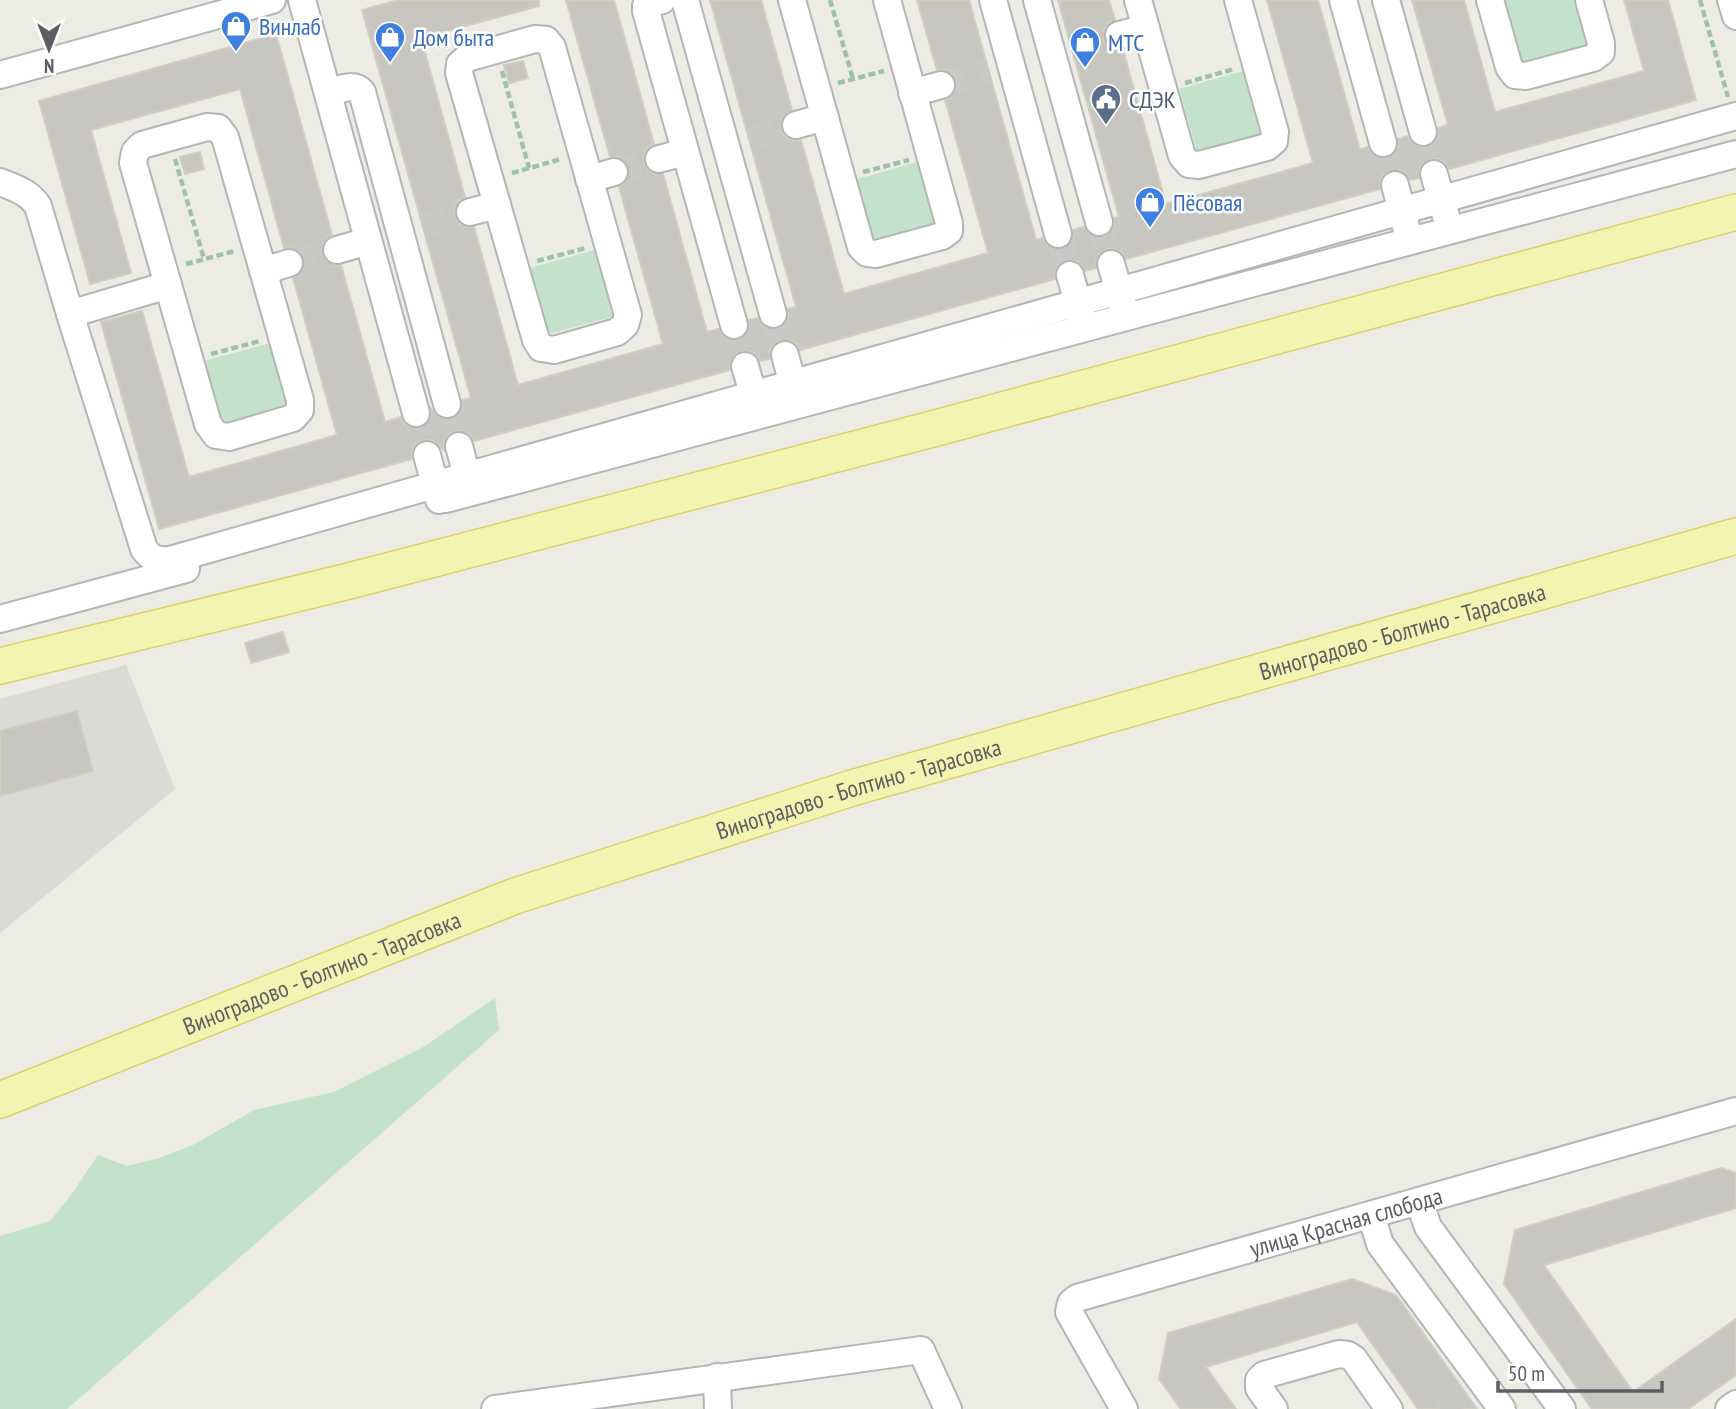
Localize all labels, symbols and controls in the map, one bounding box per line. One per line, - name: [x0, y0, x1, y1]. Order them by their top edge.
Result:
- shop icon: Винлаб: [219, 9, 253, 53]
- place label: Винлаб: [259, 11, 321, 42]
- north arrow: [14, 14, 84, 84]
- shop icon: Дом быта: [373, 20, 407, 64]
- place label: Дом быта: [413, 22, 494, 53]
- shop icon: МТС: [1068, 25, 1102, 69]
- place label: МТС: [1108, 27, 1144, 58]
- text: N: [44, 54, 54, 78]
- public building icon: СДЭК: [1089, 82, 1123, 126]
- place label: СДЭК: [1129, 84, 1176, 115]
- shop icon: Пёсовая: [1133, 185, 1167, 229]
- place label: Пёсовая: [1173, 187, 1242, 218]
- street label: Виноградово - Болтино - Тарасовка: [1256, 576, 1549, 687]
- street label: Виноградово - Болтино - Тарасовка: [712, 731, 1005, 846]
- street label: Виноградово - Болтино - Тарасовка: [178, 904, 465, 1042]
- street label: улица Красная слобода: [1246, 1180, 1446, 1264]
- scale bar: [1498, 1350, 1662, 1394]
- text: 50 m: [1508, 1360, 1545, 1387]

